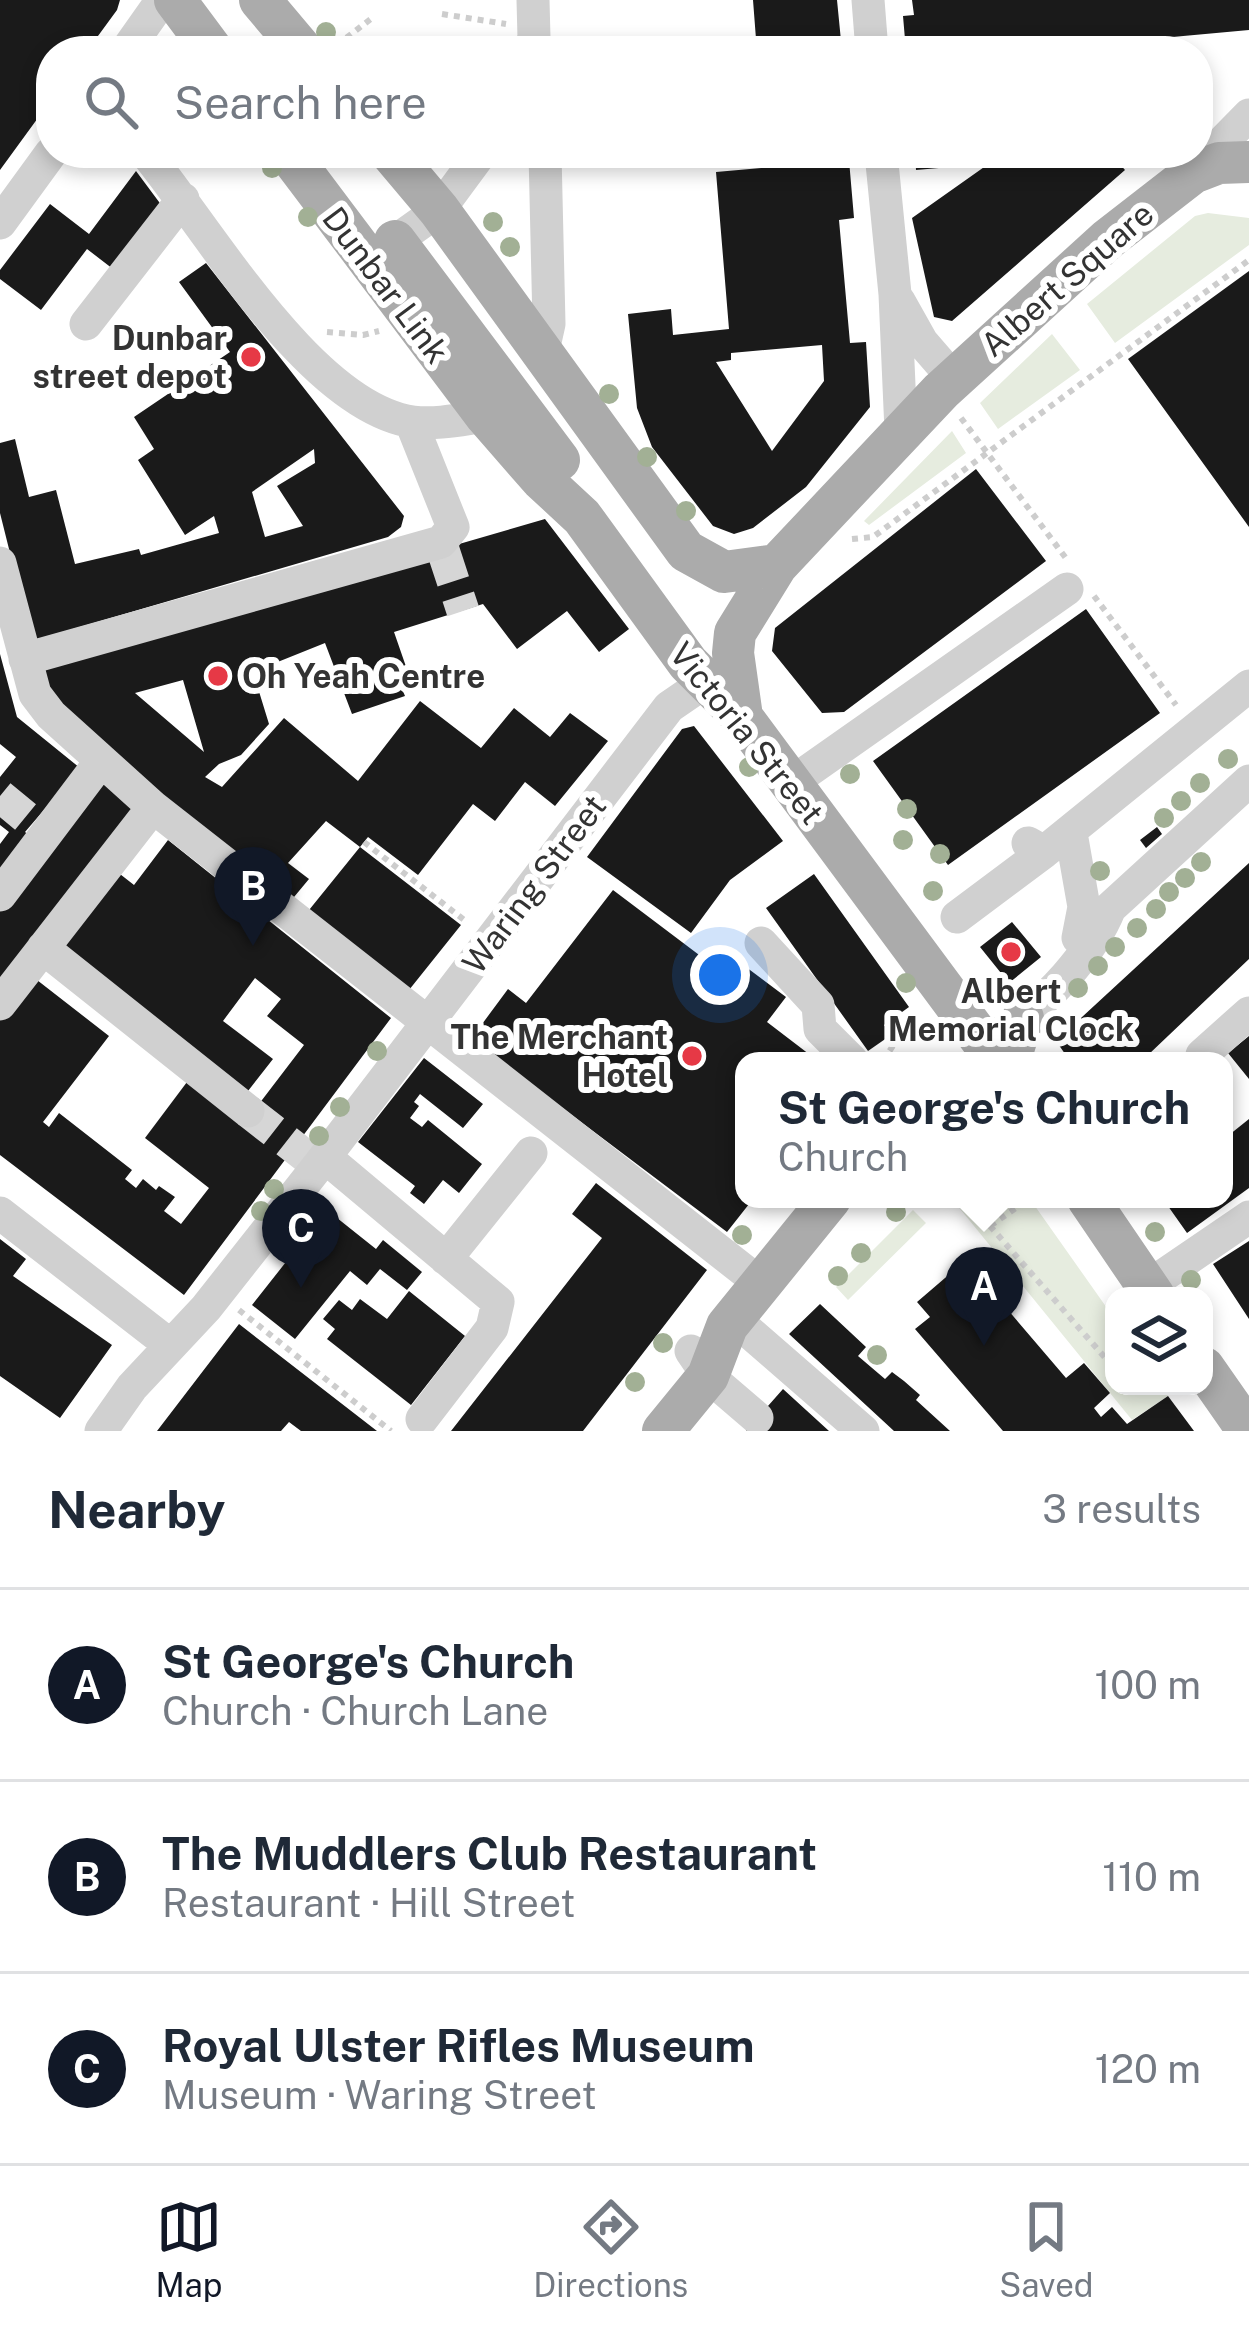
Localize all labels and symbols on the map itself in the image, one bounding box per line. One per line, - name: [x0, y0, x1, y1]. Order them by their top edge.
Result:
- street label: Albert Square: [973, 194, 1161, 364]
- street label: Dunbar Link: [315, 200, 457, 370]
- place label: Dunbar street depot: [33, 319, 227, 395]
- marker: Dunbar street depot: [238, 344, 264, 370]
- street label: Victoria Street: [662, 635, 832, 831]
- place label: Oh Yeah Centre: [242, 657, 485, 695]
- marker: Oh Yeah Centre: [205, 663, 231, 689]
- street label: Waring Street: [455, 787, 613, 981]
- pin: B: [214, 847, 292, 946]
- marker: Albert Memorial Clock: [998, 939, 1024, 965]
- your location: [690, 945, 750, 1005]
- place label: Albert Memorial Clock: [888, 972, 1134, 1048]
- place label: The Merchant Hotel: [451, 1018, 668, 1094]
- marker: The Merchant Hotel: [679, 1043, 705, 1069]
- pin: C: [262, 1189, 340, 1288]
- pin: A: [945, 1247, 1023, 1346]

